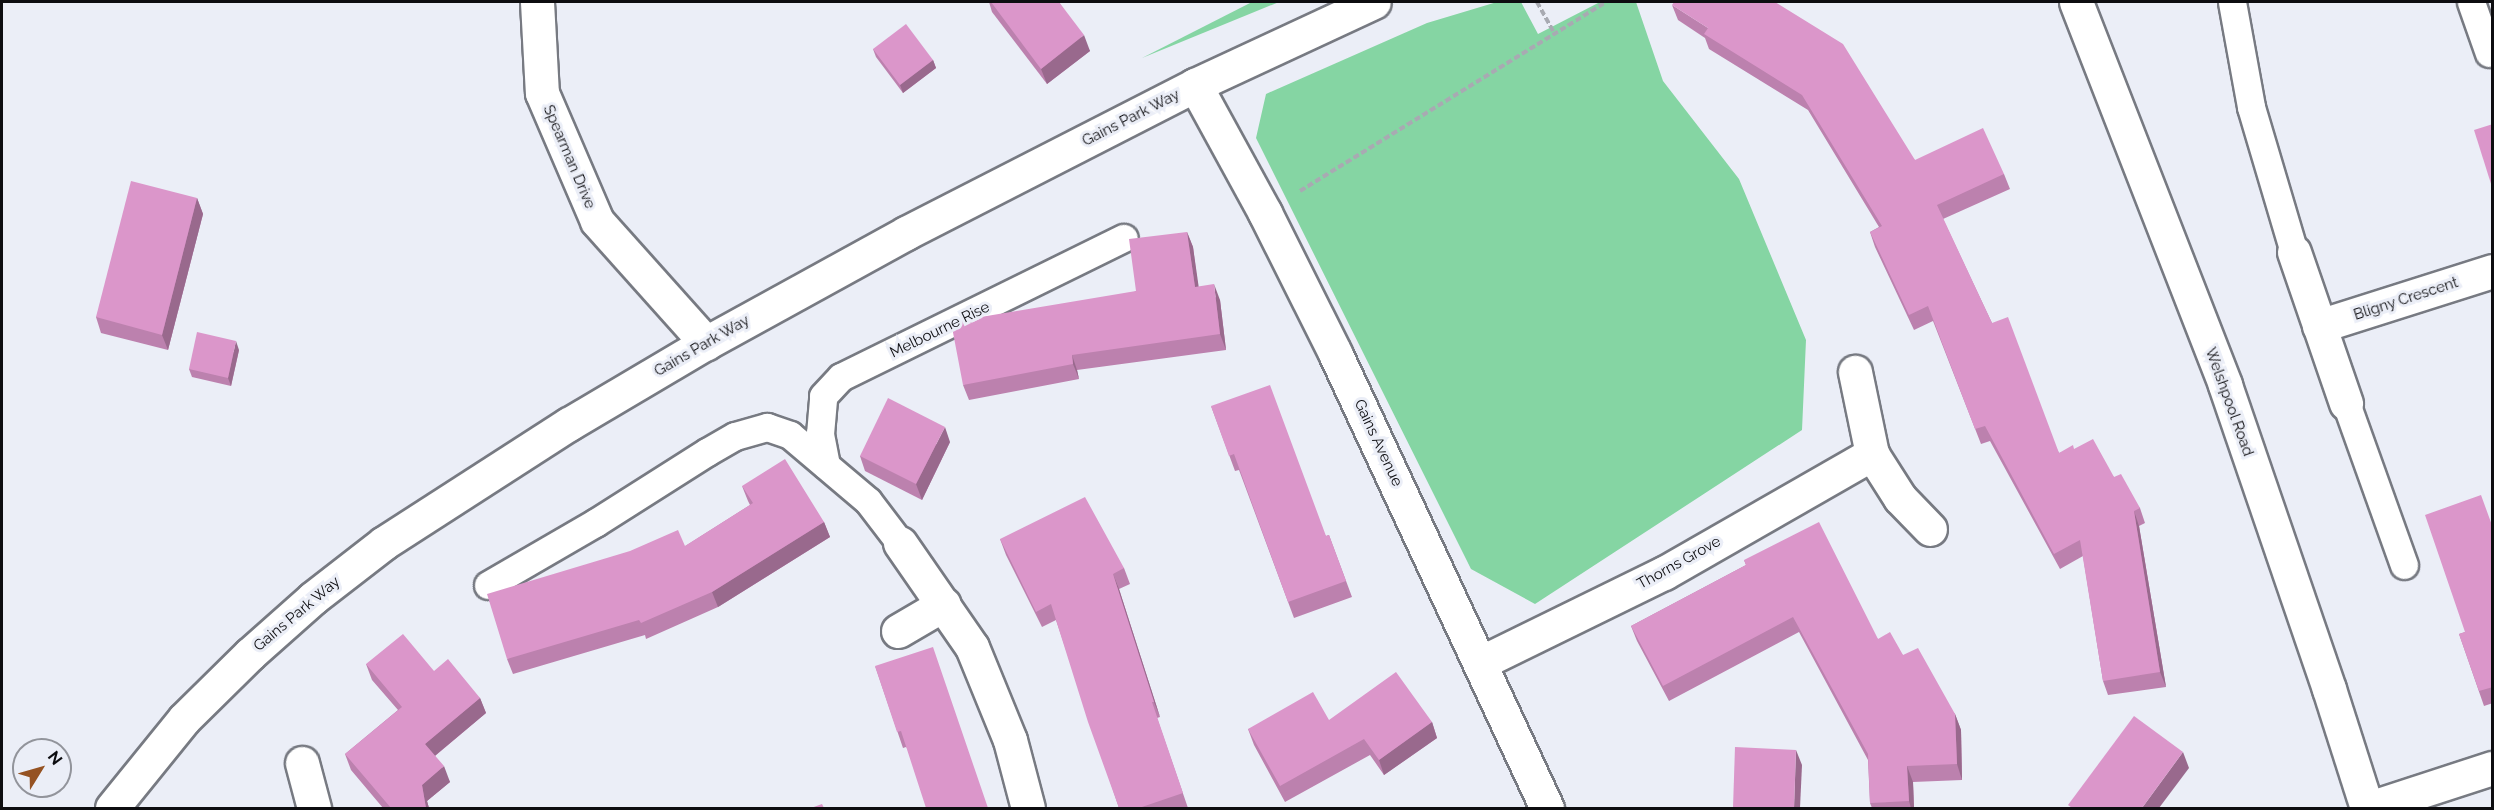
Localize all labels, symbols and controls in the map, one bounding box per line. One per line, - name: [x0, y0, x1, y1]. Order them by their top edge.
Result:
- street label: Gains Park Way: [1079, 86, 1183, 150]
- street label: Spearman Drive: [539, 102, 599, 212]
- street label: Bligny Crescent: [2351, 274, 2461, 324]
- street label: Melbourne Rise: [887, 298, 993, 362]
- street label: Gains Park Way: [651, 311, 753, 381]
- street label: Welshpool Road: [2201, 345, 2257, 459]
- street label: Gains Avenue: [1350, 396, 1406, 490]
- street label: Thorns Grove: [1634, 533, 1724, 593]
- street label: Gains Park Way: [250, 573, 344, 655]
- north arrow: [12, 738, 72, 798]
- text: N: [44, 747, 66, 769]

